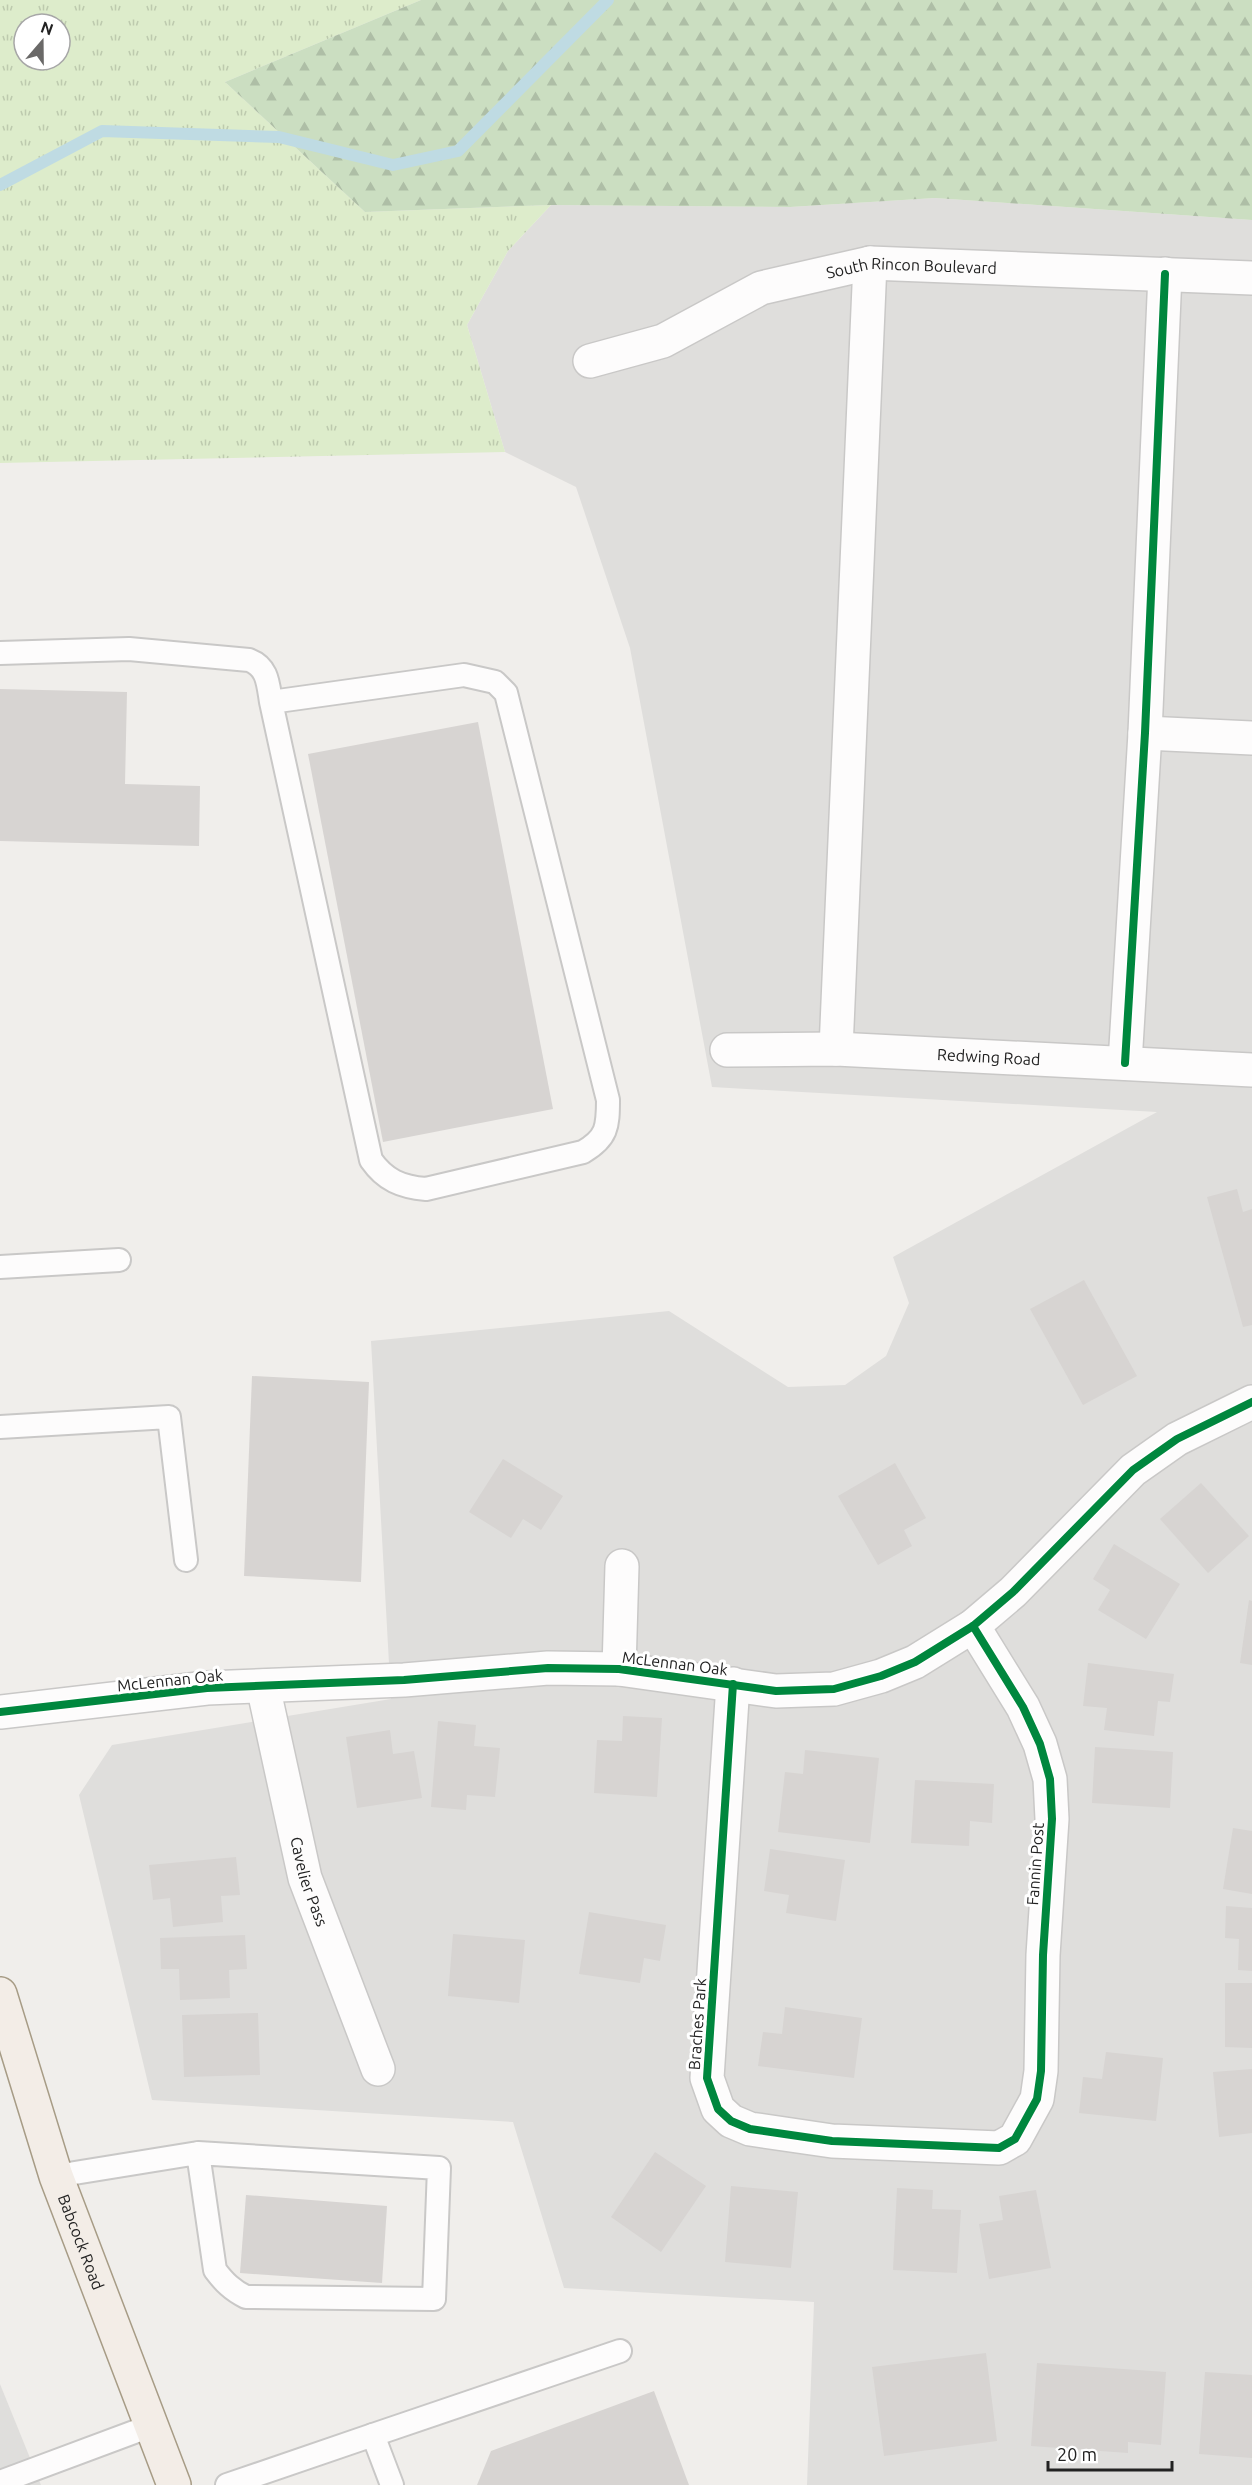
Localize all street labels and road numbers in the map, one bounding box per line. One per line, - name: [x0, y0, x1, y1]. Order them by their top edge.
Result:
- street label: South Rincon Boulevard: [824, 254, 997, 282]
- street label: Redwing Road: [937, 1045, 1041, 1068]
- street label: McLennan Oak: [621, 1648, 729, 1678]
- street label: McLennan Oak: [116, 1665, 224, 1695]
- street label: Fannin Post: [1023, 1821, 1047, 1906]
- street label: Cavelier Pass: [287, 1835, 332, 1929]
- street label: Braches Park: [685, 1977, 709, 2071]
- street label: Babcock Road: [55, 2192, 108, 2292]

